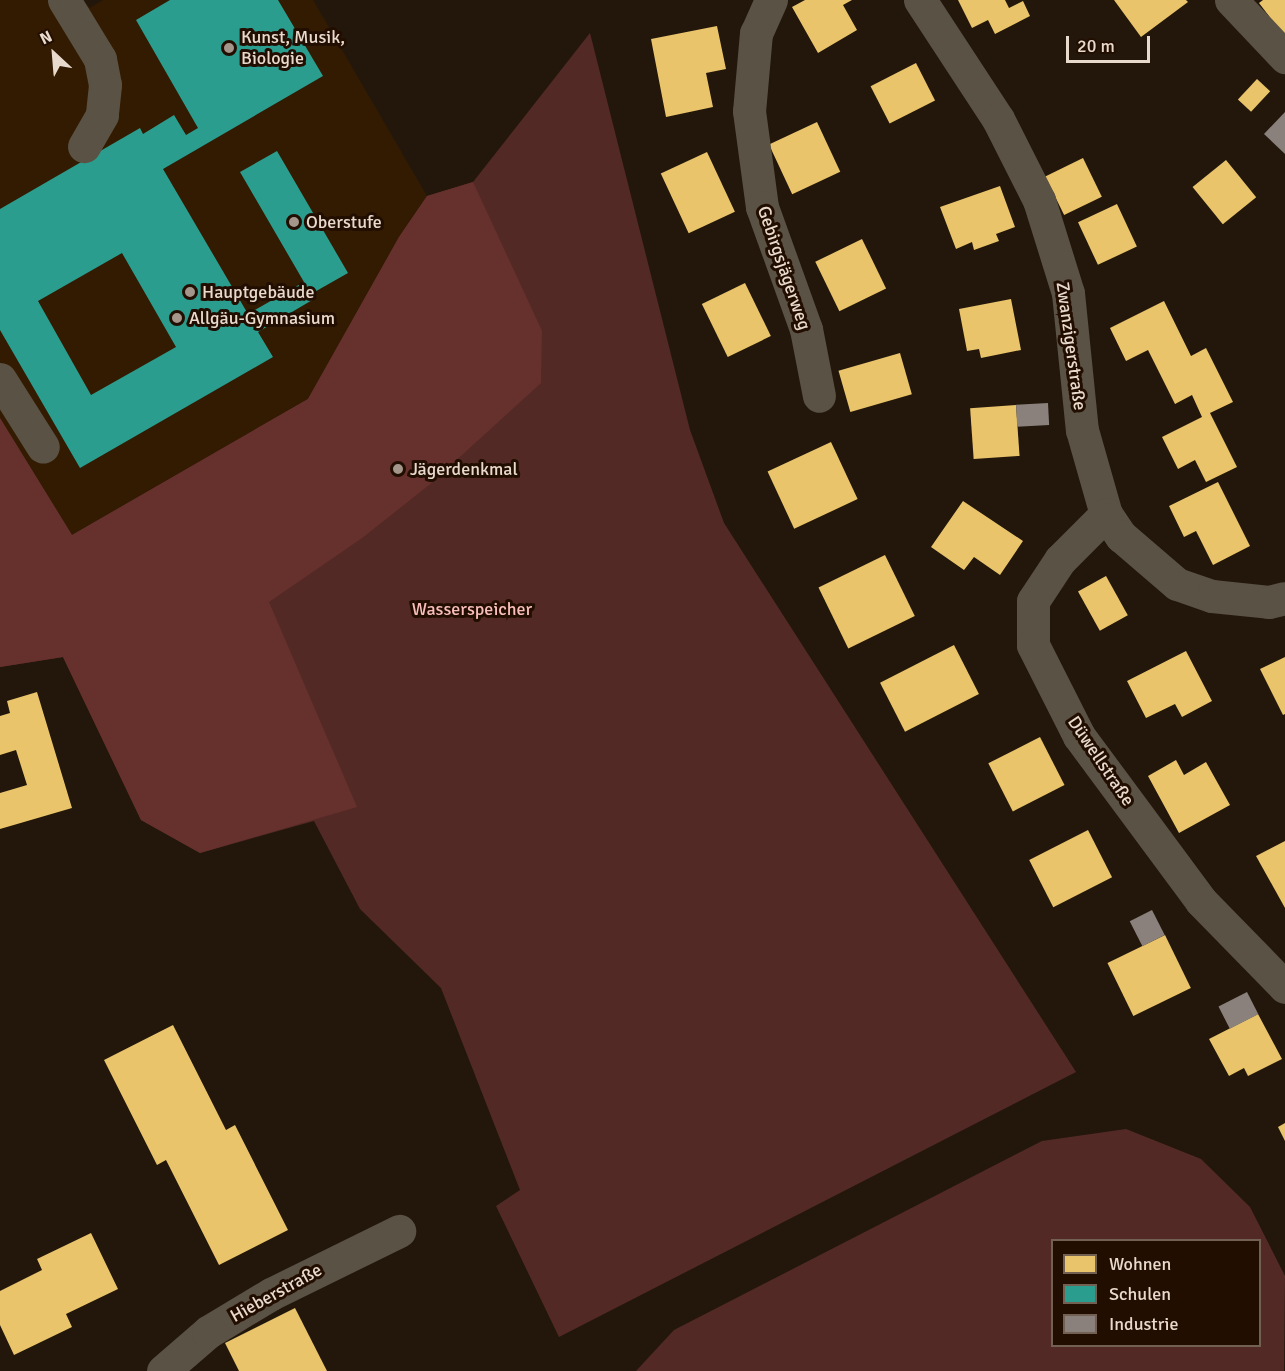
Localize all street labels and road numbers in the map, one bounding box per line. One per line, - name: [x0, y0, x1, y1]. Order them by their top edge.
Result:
- street label: Gebirgsjägerweg: [753, 203, 815, 333]
- street label: Zwanzigerstraße: [1051, 280, 1091, 412]
- street label: Düwellstraße: [1063, 712, 1139, 810]
- street label: Hieberstraße: [226, 1259, 326, 1327]

